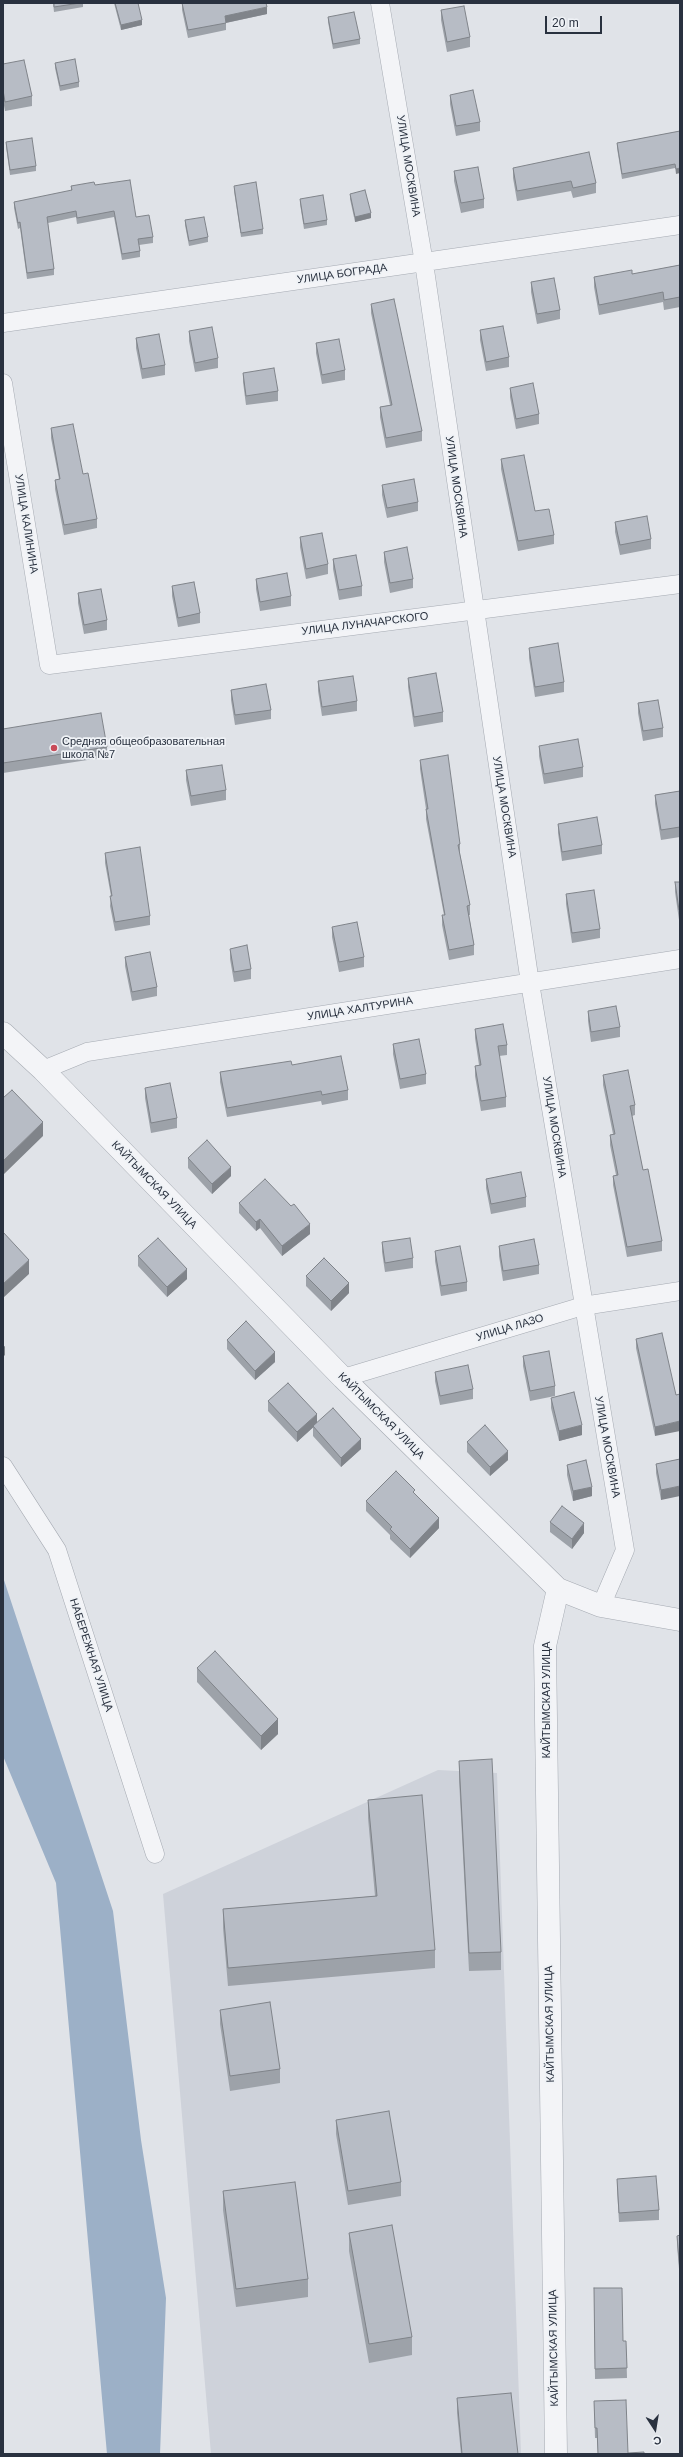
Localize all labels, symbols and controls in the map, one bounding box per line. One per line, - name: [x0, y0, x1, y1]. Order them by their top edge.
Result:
- scale bar: [547, 8, 604, 34]
- text: 20 m: [552, 16, 579, 30]
- street label: УЛИЦА МОСКВИНА: [393, 114, 423, 218]
- street label: УЛИЦА БОГРАДА: [296, 261, 388, 287]
- street label: УЛИЦА МОСКВИНА: [442, 435, 470, 539]
- street label: УЛИЦА КАЛИНИНА: [12, 473, 40, 575]
- street label: УЛИЦА ЛУНАЧАРСКОГО: [301, 610, 429, 638]
- place label: Средняя общеобразовательная школа №7: [62, 735, 225, 761]
- marker: Средняя общеобразовательная школа №7: [49, 743, 59, 753]
- street label: УЛИЦА МОСКВИНА: [489, 755, 519, 859]
- street label: УЛИЦА ХАЛТУРИНА: [306, 994, 414, 1024]
- street label: УЛИЦА МОСКВИНА: [539, 1075, 569, 1179]
- street label: КАЙТЫМСКАЯ УЛИЦА: [109, 1138, 199, 1232]
- street label: УЛИЦА ЛАЗО: [475, 1311, 545, 1345]
- street label: КАЙТЫМСКАЯ УЛИЦА: [335, 1370, 427, 1462]
- street label: УЛИЦА МОСКВИНА: [592, 1395, 622, 1499]
- street label: НАБЕРЕЖНАЯ УЛИЦА: [66, 1597, 116, 1713]
- street label: КАЙТЫМСКАЯ УЛИЦА: [540, 1641, 554, 1759]
- street label: КАЙТЫМСКАЯ УЛИЦА: [542, 1965, 558, 2083]
- street label: КАЙТЫМСКАЯ УЛИЦА: [546, 2289, 562, 2407]
- north arrow: [635, 2409, 675, 2449]
- text: С: [652, 2434, 663, 2447]

